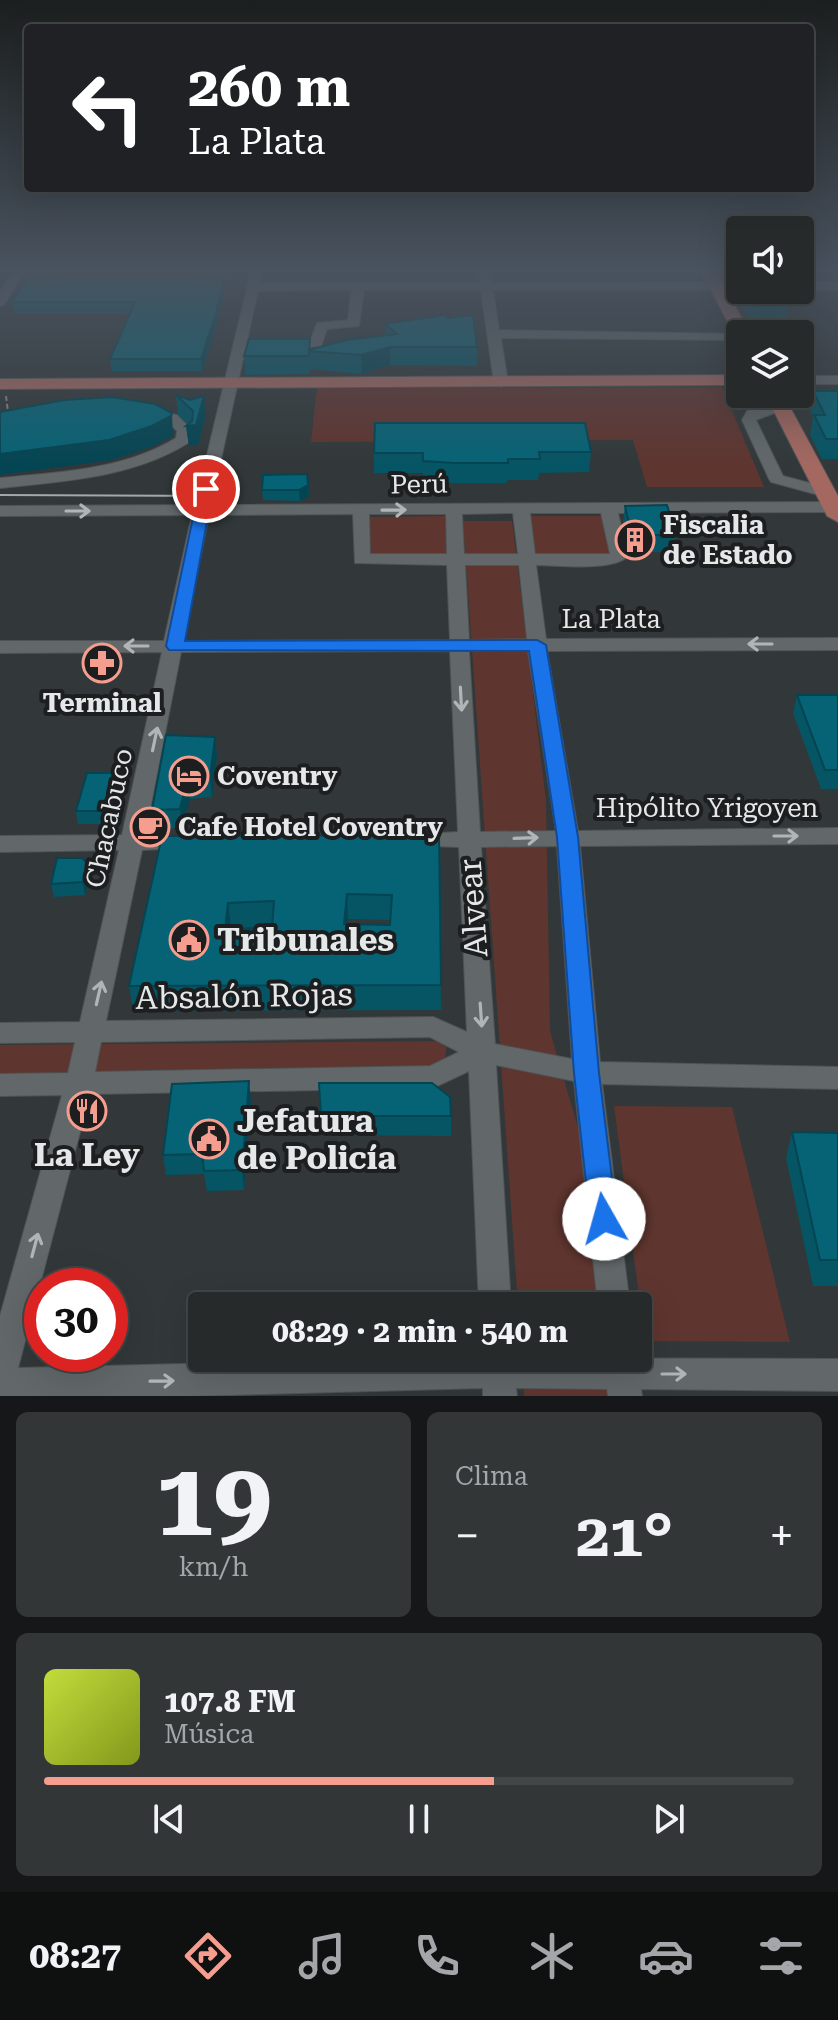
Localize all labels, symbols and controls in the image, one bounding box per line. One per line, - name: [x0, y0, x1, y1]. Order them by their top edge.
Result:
- text: 260 m: [188, 54, 350, 120]
- icon: left: [56, 56, 160, 160]
- text: La Plata: [188, 121, 325, 163]
- map controls: [726, 216, 814, 408]
- button: sound: [726, 216, 814, 304]
- button: layers: [726, 320, 814, 408]
- pin: [172, 455, 240, 523]
- icon: arrive: [184, 467, 228, 511]
- street label: Perú: [390, 469, 448, 499]
- one-way arrow: [380, 502, 407, 518]
- one-way arrow: [64, 503, 91, 519]
- place label: Fiscalia de Estado: [663, 510, 793, 570]
- building icon: Fiscalia de Estado: [614, 519, 656, 561]
- street label: La Plata: [561, 604, 661, 634]
- one-way arrow: [747, 636, 774, 652]
- one-way arrow: [123, 638, 150, 654]
- pharmacy icon: Terminal: [81, 642, 123, 684]
- one-way arrow: [454, 685, 469, 712]
- place label: Terminal: [43, 688, 162, 718]
- one-way arrow: [148, 727, 163, 752]
- street label: Chacabuco: [80, 746, 138, 890]
- hotel icon: Coventry: [168, 755, 210, 797]
- place label: Coventry: [217, 761, 338, 791]
- street label: Hipólito Yrigoyen: [596, 793, 818, 823]
- cafe icon: Cafe Hotel Coventry: [129, 806, 171, 848]
- place label: Cafe Hotel Coventry: [178, 812, 443, 842]
- one-way arrow: [772, 828, 799, 844]
- one-way arrow: [512, 831, 539, 846]
- street label: Alvear: [451, 858, 495, 958]
- public building icon: Tribunales: [168, 919, 210, 961]
- place label: Tribunales: [217, 921, 394, 959]
- street label: Absalón Rojas: [135, 975, 353, 1017]
- one-way arrow: [92, 981, 107, 1006]
- one-way arrow: [474, 1001, 489, 1028]
- restaurant icon: La Ley: [66, 1090, 108, 1132]
- place label: Jefatura de Policía: [237, 1102, 396, 1177]
- public building icon: Jefatura de Policía: [188, 1118, 230, 1160]
- place label: La Ley: [34, 1136, 141, 1174]
- position arrow: [562, 1177, 646, 1261]
- one-way arrow: [28, 1233, 43, 1259]
- speed limit sign: 30: [24, 1268, 128, 1372]
- text: 08:29 · 2 min · 540 m: [272, 1314, 568, 1349]
- one-way arrow: [660, 1366, 687, 1382]
- one-way arrow: [148, 1373, 175, 1389]
- text: 19: [155, 1439, 272, 1560]
- text: Clima: [455, 1461, 528, 1491]
- text: 21°: [576, 1500, 673, 1571]
- text: −: [455, 1510, 480, 1562]
- text: +: [769, 1510, 794, 1562]
- text: km/h: [179, 1552, 248, 1582]
- text: 107.8 FM: [164, 1684, 296, 1719]
- text: Música: [164, 1719, 254, 1749]
- icon: previous: [147, 1797, 191, 1841]
- icon: pause: [397, 1797, 441, 1841]
- icon: next: [647, 1797, 691, 1841]
- icon: directions: [180, 1928, 236, 1984]
- icon: music: [294, 1928, 350, 1984]
- icon: phone: [409, 1928, 465, 1984]
- icon: climate: [524, 1928, 580, 1984]
- icon: car: [638, 1928, 694, 1984]
- icon: filters: [753, 1928, 809, 1984]
- text: 08:27: [29, 1935, 121, 1977]

